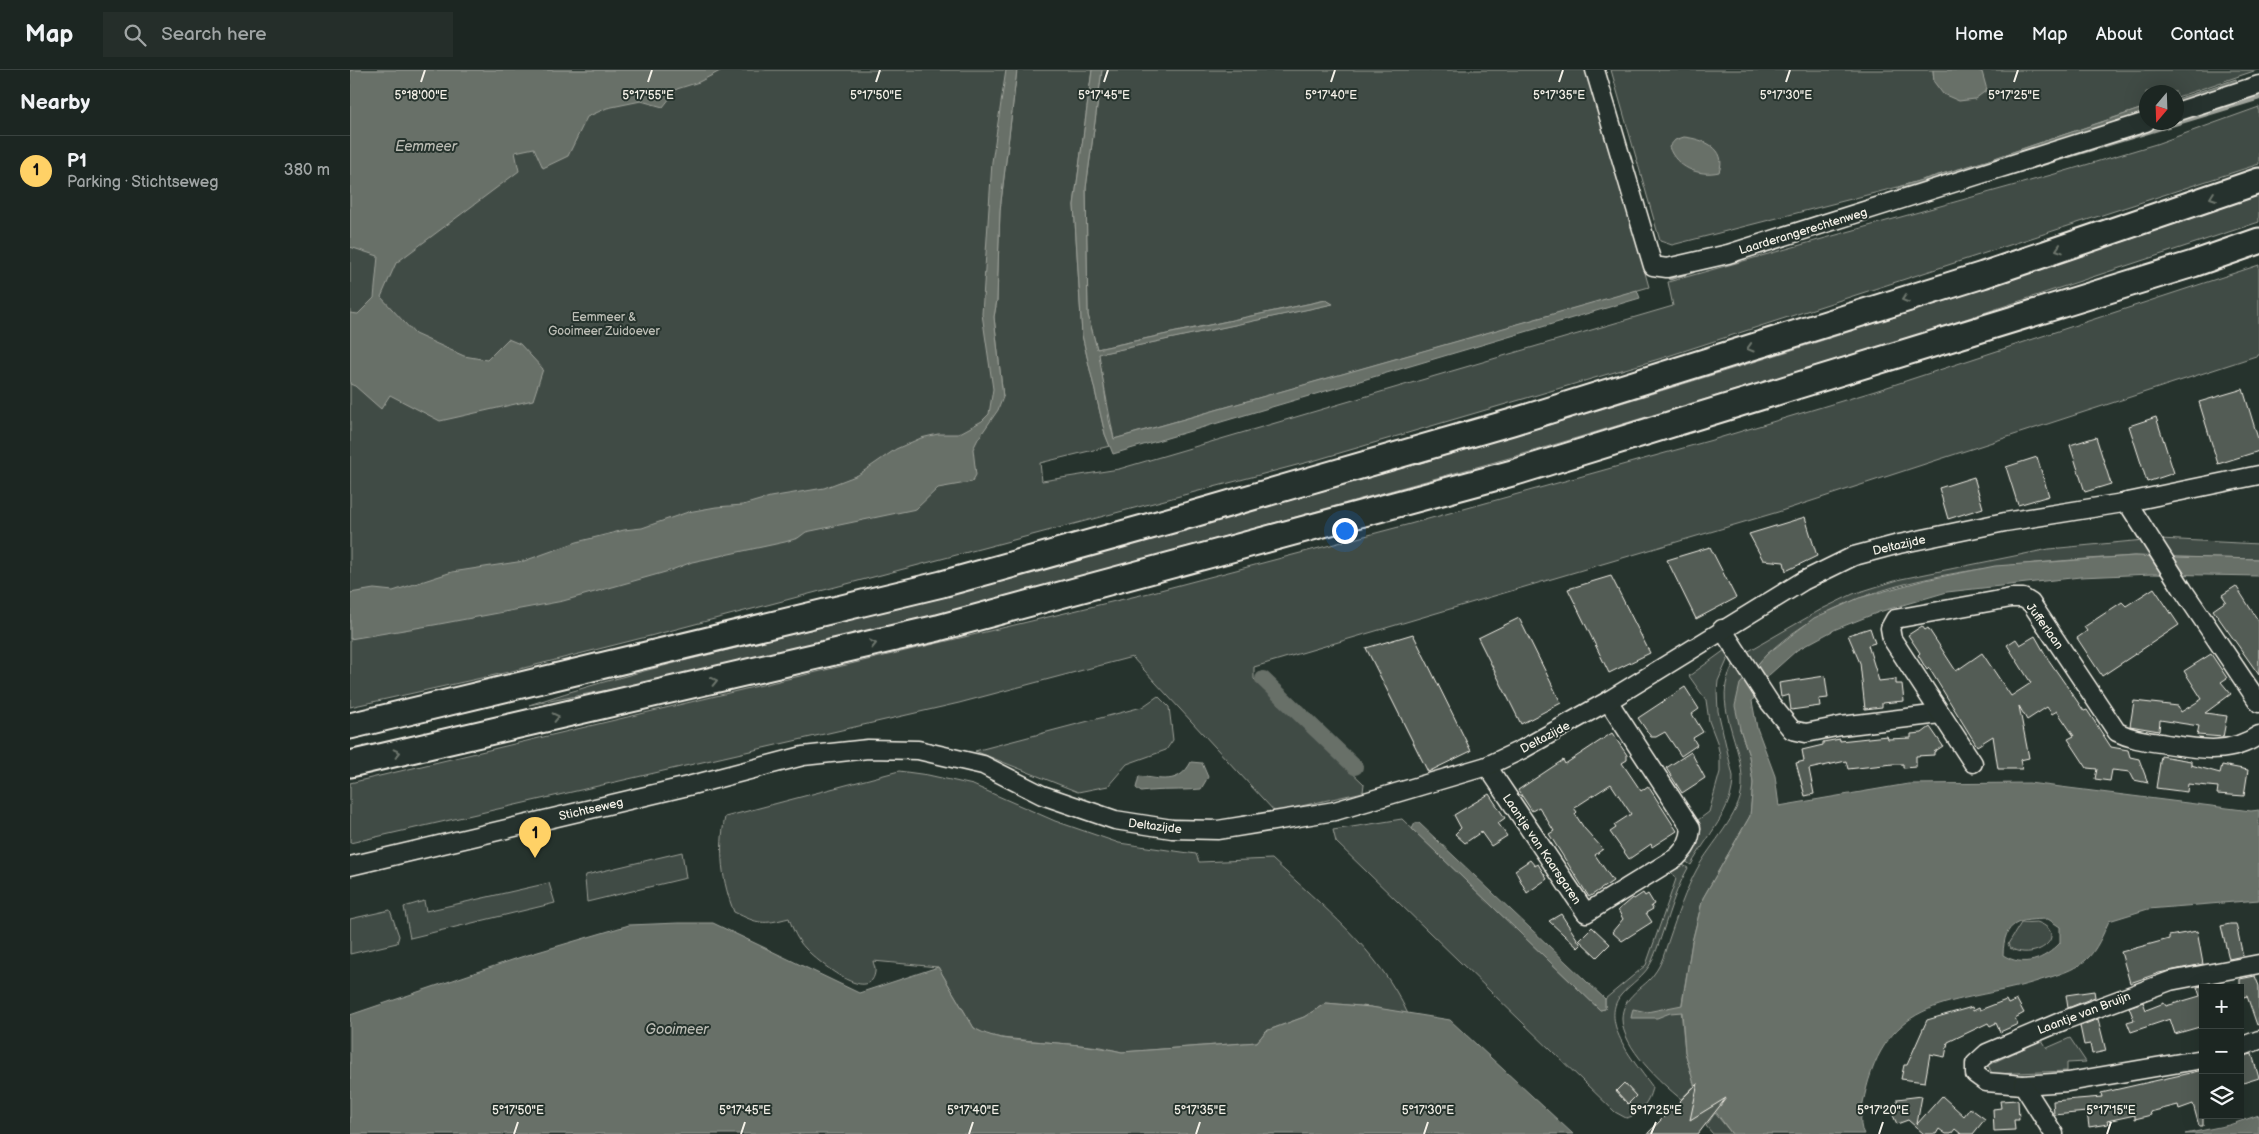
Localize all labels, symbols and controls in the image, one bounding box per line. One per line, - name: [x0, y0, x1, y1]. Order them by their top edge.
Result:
- search box: [103, 12, 453, 57]
- text: Map: [25, 20, 73, 49]
- icon: search: [121, 21, 149, 49]
- text: Search here: [161, 23, 267, 46]
- text: Home: [1955, 24, 2004, 45]
- text: Map: [2032, 24, 2068, 45]
- text: About: [2096, 24, 2143, 45]
- text: Contact: [2171, 24, 2234, 45]
- north arrow: [2139, 85, 2184, 130]
- text: 5°18'00"E: [394, 88, 448, 103]
- text: 5°17'55"E: [622, 88, 674, 103]
- text: 5°17'50"E: [850, 88, 902, 103]
- text: 5°17'45"E: [1078, 88, 1130, 103]
- text: 5°17'40"E: [1305, 88, 1357, 103]
- text: 5°17'35"E: [1533, 88, 1585, 103]
- text: 5°17'30"E: [1760, 88, 1812, 103]
- text: 5°17'25"E: [1988, 88, 2040, 103]
- text: Nearby: [20, 90, 90, 115]
- water label: Eemmeer: [395, 138, 458, 155]
- text: P1: [67, 150, 87, 173]
- text: 1: [33, 161, 39, 180]
- text: 380 m: [284, 161, 330, 180]
- text: Parking · Stichtseweg: [67, 173, 218, 192]
- one-way arrow: [2209, 191, 2218, 201]
- street label: Laarderangerechtenweg: [1737, 205, 1869, 258]
- one-way arrow: [2055, 243, 2064, 253]
- one-way arrow: [1901, 293, 1909, 303]
- park label: Eemmeer & Gooimeer Zuidoever: [548, 310, 660, 339]
- one-way arrow: [1746, 342, 1754, 352]
- your location: [1332, 518, 1358, 544]
- street label: Deltazijde: [1871, 532, 1927, 559]
- street label: Jufferlaan: [2023, 600, 2066, 652]
- one-way arrow: [868, 639, 877, 650]
- one-way arrow: [710, 676, 719, 687]
- one-way arrow: [551, 712, 560, 723]
- street label: Deltazijde: [1518, 718, 1573, 757]
- one-way arrow: [393, 748, 402, 759]
- street label: Laantje van Kaarsgaren: [1499, 791, 1584, 907]
- street label: Stichtseweg: [558, 795, 625, 824]
- street label: Deltazijde: [1127, 816, 1183, 837]
- pin: 1: [519, 817, 551, 858]
- map controls: [2199, 984, 2244, 1119]
- button: +: [2199, 984, 2244, 1029]
- street label: Laantje van Bruijn: [2036, 989, 2133, 1038]
- water label: Gooimeer: [646, 1021, 709, 1038]
- button: −: [2199, 1029, 2244, 1074]
- button: layers: [2199, 1074, 2244, 1119]
- text: 5°17'50"E: [492, 1103, 544, 1118]
- text: 5°17'45"E: [719, 1103, 771, 1118]
- text: 5°17'40"E: [947, 1103, 999, 1118]
- text: 5°17'35"E: [1174, 1103, 1226, 1118]
- text: 5°17'30"E: [1402, 1103, 1454, 1118]
- text: 5°17'25"E: [1630, 1103, 1682, 1118]
- text: 5°17'20"E: [1857, 1103, 1909, 1118]
- text: 5°17'15"E: [2086, 1103, 2136, 1118]

